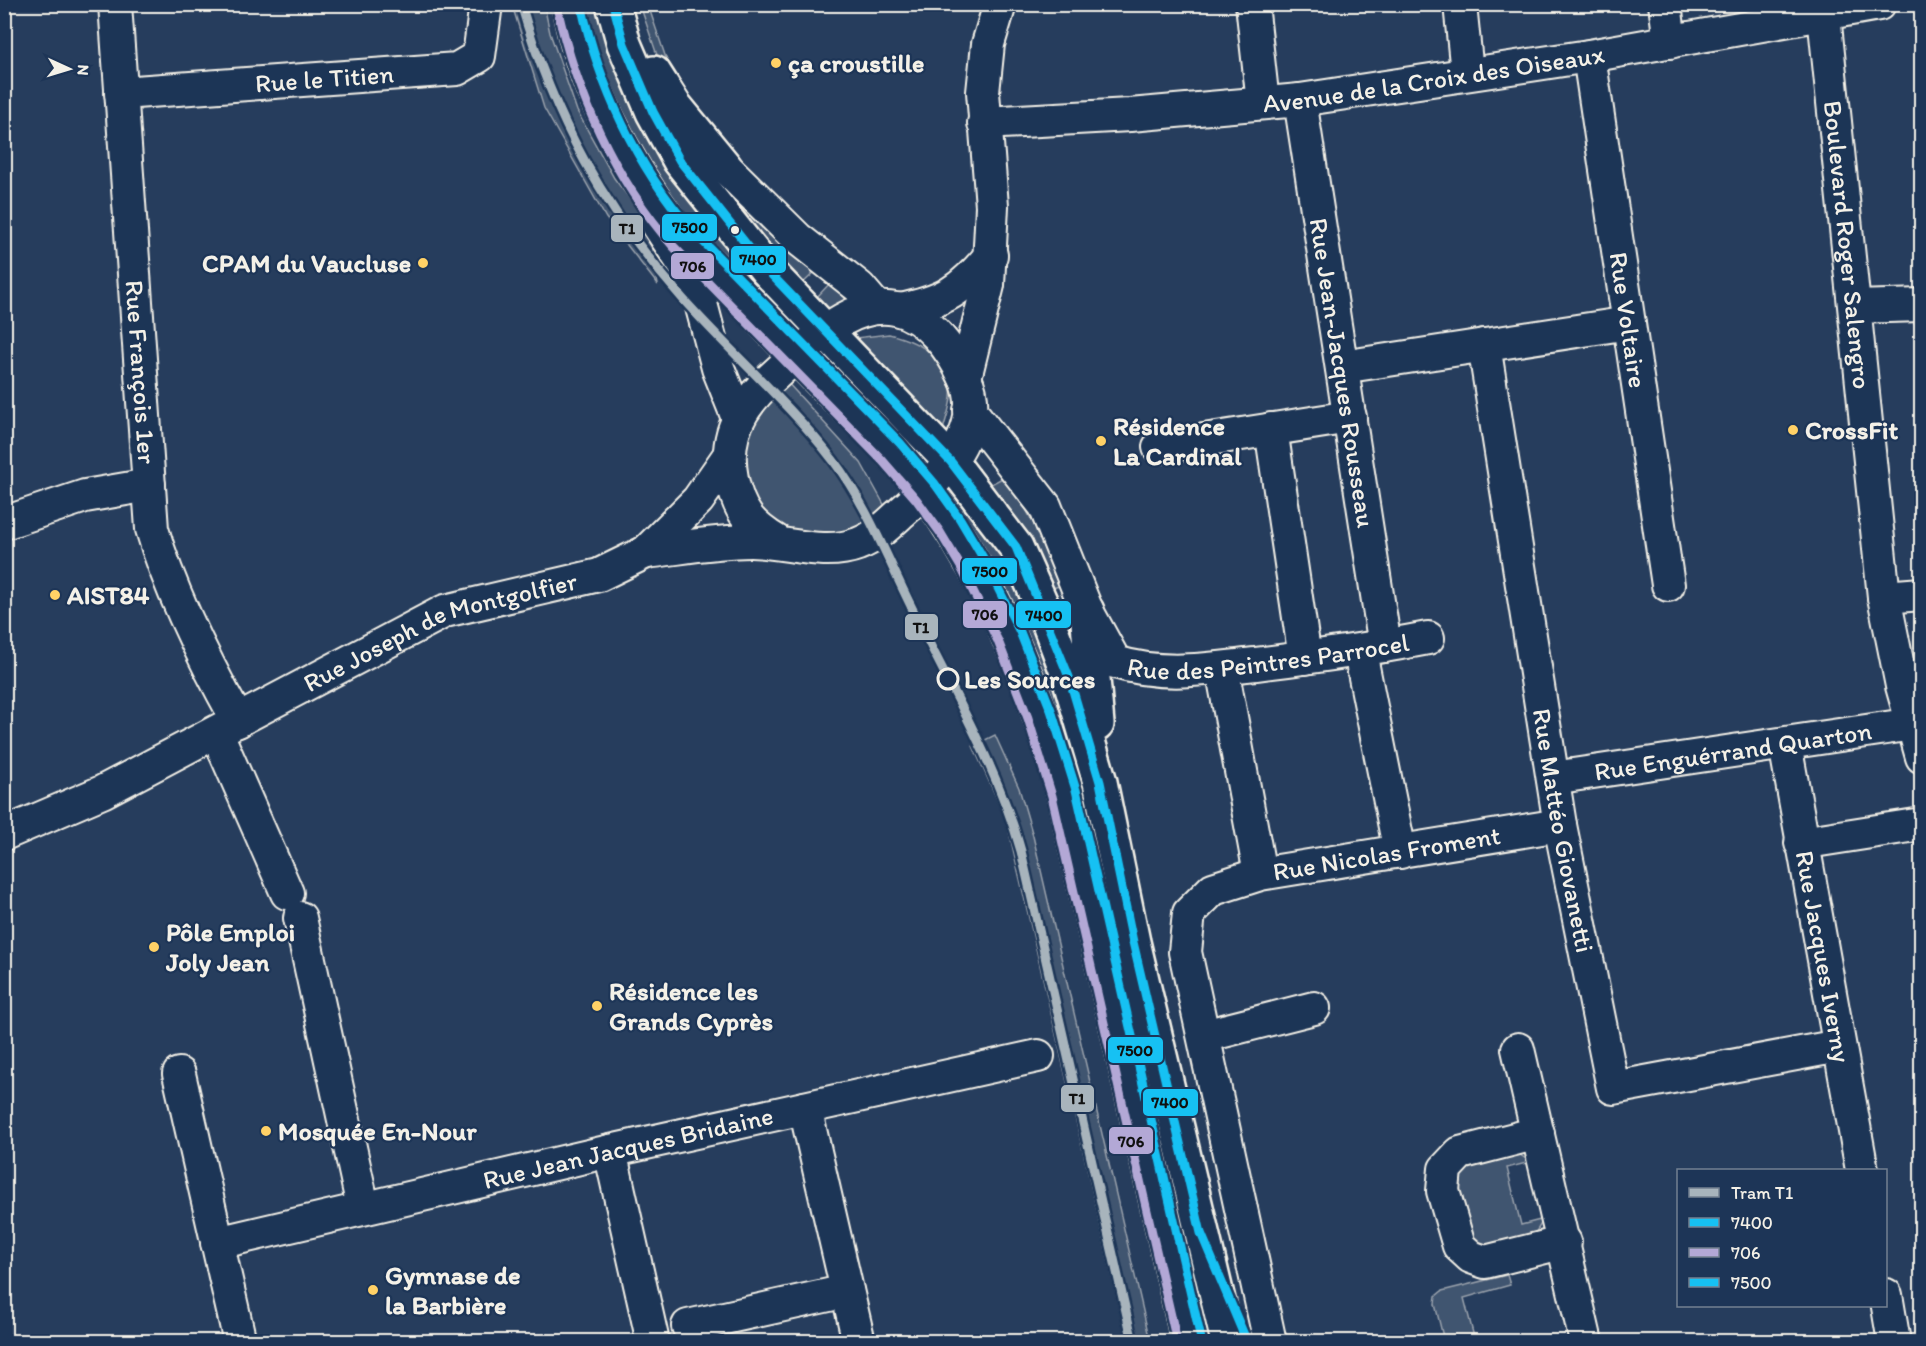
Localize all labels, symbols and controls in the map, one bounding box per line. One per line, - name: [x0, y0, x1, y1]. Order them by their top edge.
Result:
- street label: Avenue de la Croix des Oiseaux: [1262, 38, 1607, 119]
- north arrow: [39, 39, 99, 99]
- place label: ça croustille: [788, 47, 924, 79]
- marker: ça croustille: [769, 56, 783, 70]
- street label: Rue le Titien: [254, 58, 395, 99]
- text: N: [74, 64, 93, 76]
- street label: Boulevard Roger Salengro: [1817, 99, 1878, 391]
- line badge: 7500: [661, 213, 718, 242]
- line badge: T1: [610, 214, 644, 243]
- street label: Rue Jean-Jacques Rousseau: [1303, 216, 1382, 530]
- text: 7500: [671, 218, 708, 237]
- text: T1: [618, 219, 636, 238]
- unlabelled marker: [729, 224, 741, 236]
- line badge: 7400: [730, 245, 787, 274]
- place label: CPAM du Vaucluse: [202, 247, 411, 279]
- text: 7400: [738, 250, 777, 269]
- street label: Rue Voltaire: [1602, 250, 1654, 390]
- line badge: 706: [670, 252, 715, 280]
- marker: CPAM du Vaucluse: [416, 256, 430, 270]
- text: 706: [679, 257, 707, 276]
- street label: Rue François 1er: [119, 279, 163, 466]
- place label: Résidence La Cardinal: [1113, 410, 1242, 472]
- place label: CrossFit: [1805, 414, 1899, 446]
- marker: CrossFit: [1786, 423, 1800, 437]
- marker: Résidence La Cardinal: [1094, 434, 1108, 448]
- line badge: 7500: [961, 557, 1018, 585]
- text: 7500: [971, 562, 1008, 581]
- street label: Rue Joseph de Montgolfier: [298, 565, 581, 699]
- place label: AIST84: [66, 579, 150, 611]
- marker: AIST84: [48, 588, 62, 602]
- line badge: 706: [962, 600, 1008, 629]
- line badge: 7400: [1015, 600, 1072, 629]
- text: 706: [971, 605, 999, 624]
- text: 7400: [1024, 606, 1063, 625]
- line badge: T1: [904, 613, 939, 641]
- text: T1: [912, 618, 930, 637]
- street label: Rue des Peintres Parrocel: [1125, 626, 1412, 687]
- place label: Les Sources: [964, 663, 1095, 695]
- marker: Les Sources: [937, 668, 959, 690]
- street label: Rue Mattéo Giovanetti: [1526, 706, 1601, 955]
- street label: Rue Enguérrand Quarton: [1592, 714, 1874, 788]
- street label: Rue Nicolas Froment: [1270, 819, 1503, 888]
- street label: Rue Jacques Iverny: [1789, 848, 1858, 1065]
- place label: Pôle Emploi Joly Jean: [165, 916, 295, 978]
- marker: Pôle Emploi Joly Jean: [147, 940, 161, 954]
- place label: Résidence les Grands Cyprès: [609, 975, 773, 1037]
- marker: Résidence les Grands Cyprès: [590, 999, 604, 1013]
- line badge: 7500: [1107, 1036, 1164, 1064]
- text: 7500: [1116, 1041, 1153, 1060]
- line badge: T1: [1060, 1084, 1095, 1113]
- line badge: 7400: [1142, 1088, 1199, 1117]
- text: T1: [1068, 1089, 1086, 1108]
- text: 7400: [1150, 1093, 1189, 1112]
- street label: Rue Jean Jacques Bridaine: [480, 1099, 776, 1196]
- place label: Mosquée En-Nour: [278, 1115, 477, 1147]
- marker: Mosquée En-Nour: [259, 1124, 273, 1138]
- line badge: 706: [1108, 1126, 1154, 1155]
- text: 706: [1117, 1132, 1145, 1151]
- legend: [1677, 1169, 1887, 1307]
- text: Tram T1: [1731, 1182, 1793, 1204]
- text: 7400: [1731, 1212, 1773, 1234]
- text: 706: [1731, 1242, 1761, 1264]
- place label: Gymnase de la Barbière: [385, 1259, 521, 1321]
- text: 7500: [1731, 1272, 1772, 1294]
- marker: Gymnase de la Barbière: [366, 1283, 380, 1297]

